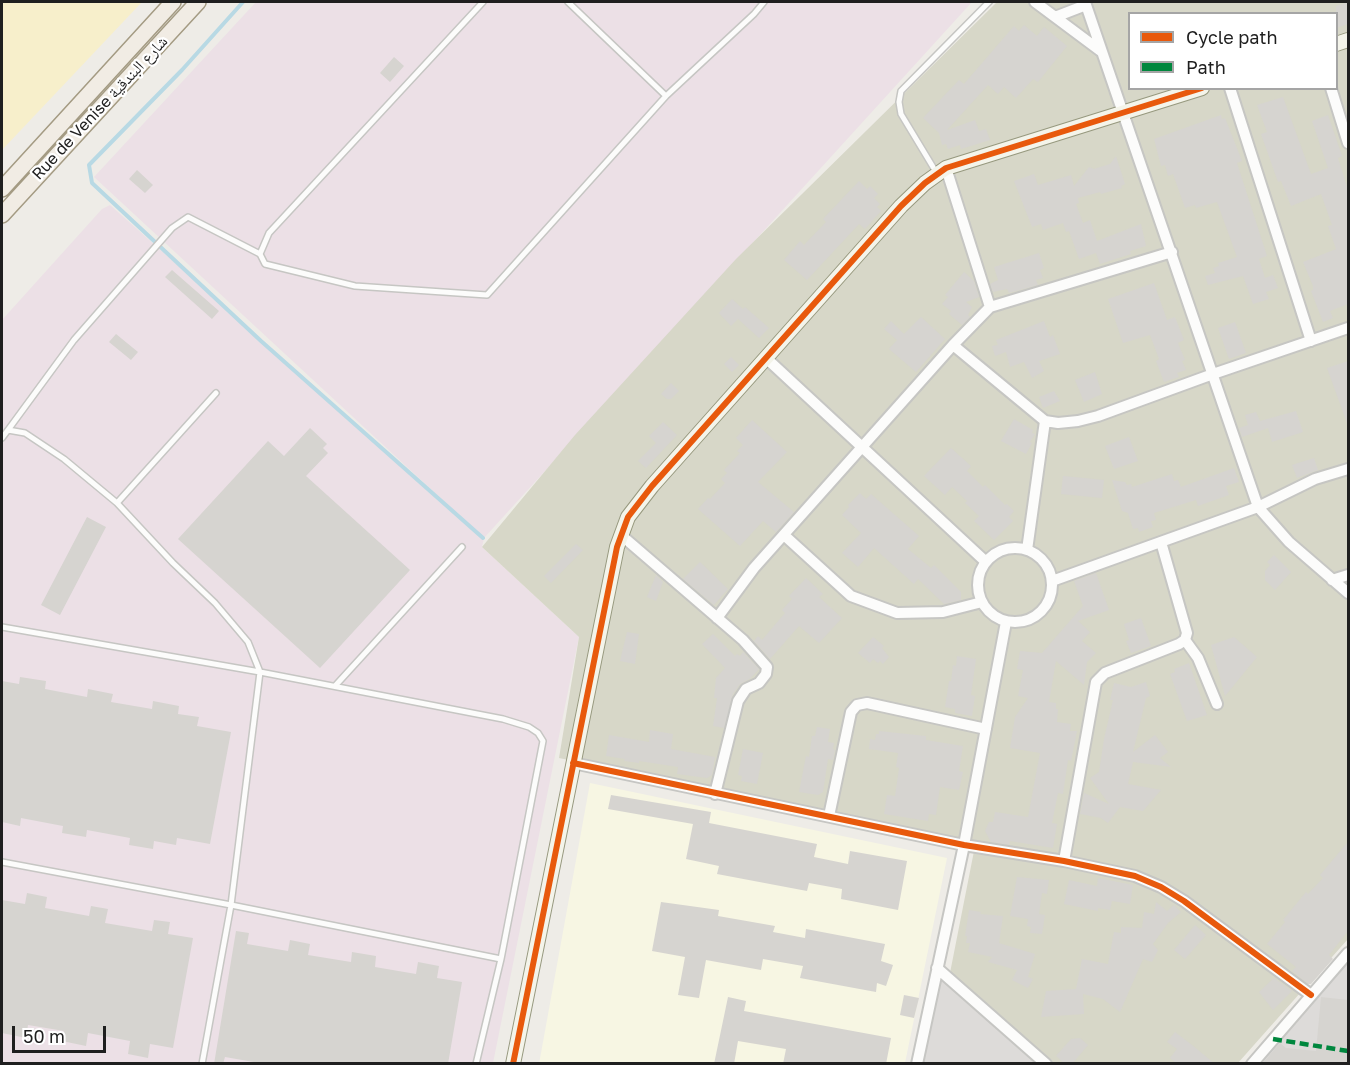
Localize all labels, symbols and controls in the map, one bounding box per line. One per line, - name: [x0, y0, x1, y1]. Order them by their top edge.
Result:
- legend: [1128, 12, 1338, 90]
- text: Cycle path: [1186, 26, 1278, 48]
- street label: Rue de Venise شارع البندقية: [28, 32, 172, 184]
- text: Path: [1186, 56, 1226, 78]
- scale bar: [15, 1014, 110, 1052]
- text: 50 m: [23, 1025, 65, 1047]

